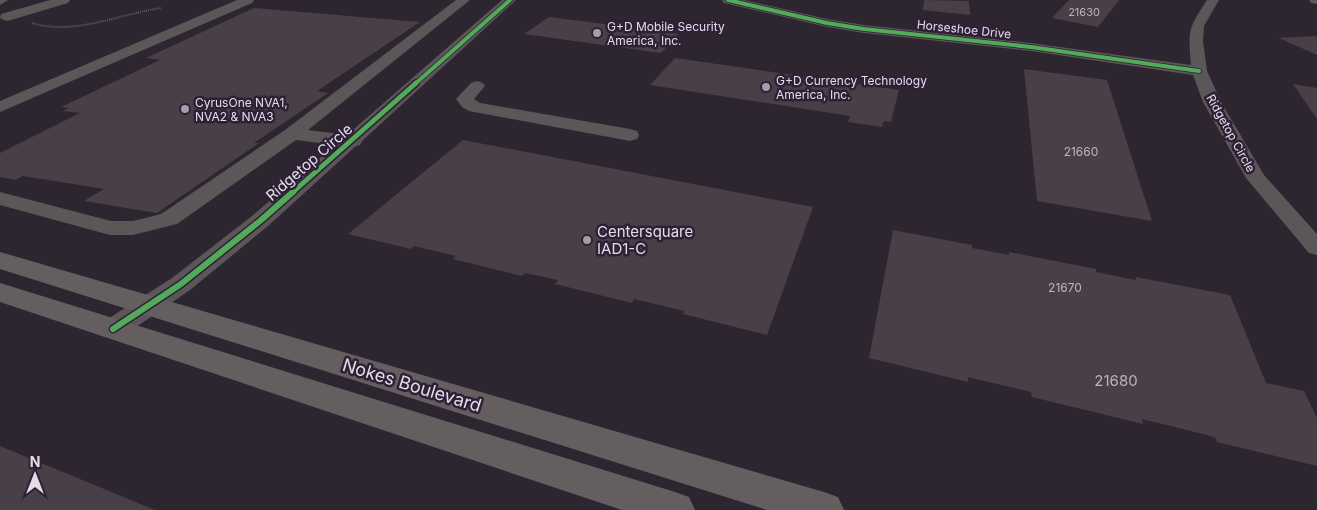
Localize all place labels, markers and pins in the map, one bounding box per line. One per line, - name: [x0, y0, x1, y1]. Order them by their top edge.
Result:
- place label: G+D Mobile Security America, Inc.: [607, 19, 725, 48]
- marker: G+D Mobile Security America, Inc.: [591, 27, 603, 39]
- place label: G+D Currency Technology America, Inc.: [776, 73, 927, 102]
- marker: G+D Currency Technology America, Inc.: [760, 81, 772, 93]
- place label: CyrusOne NVA1, NVA2 & NVA3: [195, 95, 288, 124]
- marker: CyrusOne NVA1, NVA2 & NVA3: [179, 103, 191, 115]
- place label: Centersquare IAD1-C: [597, 222, 693, 258]
- marker: Centersquare IAD1-C: [581, 234, 593, 246]

